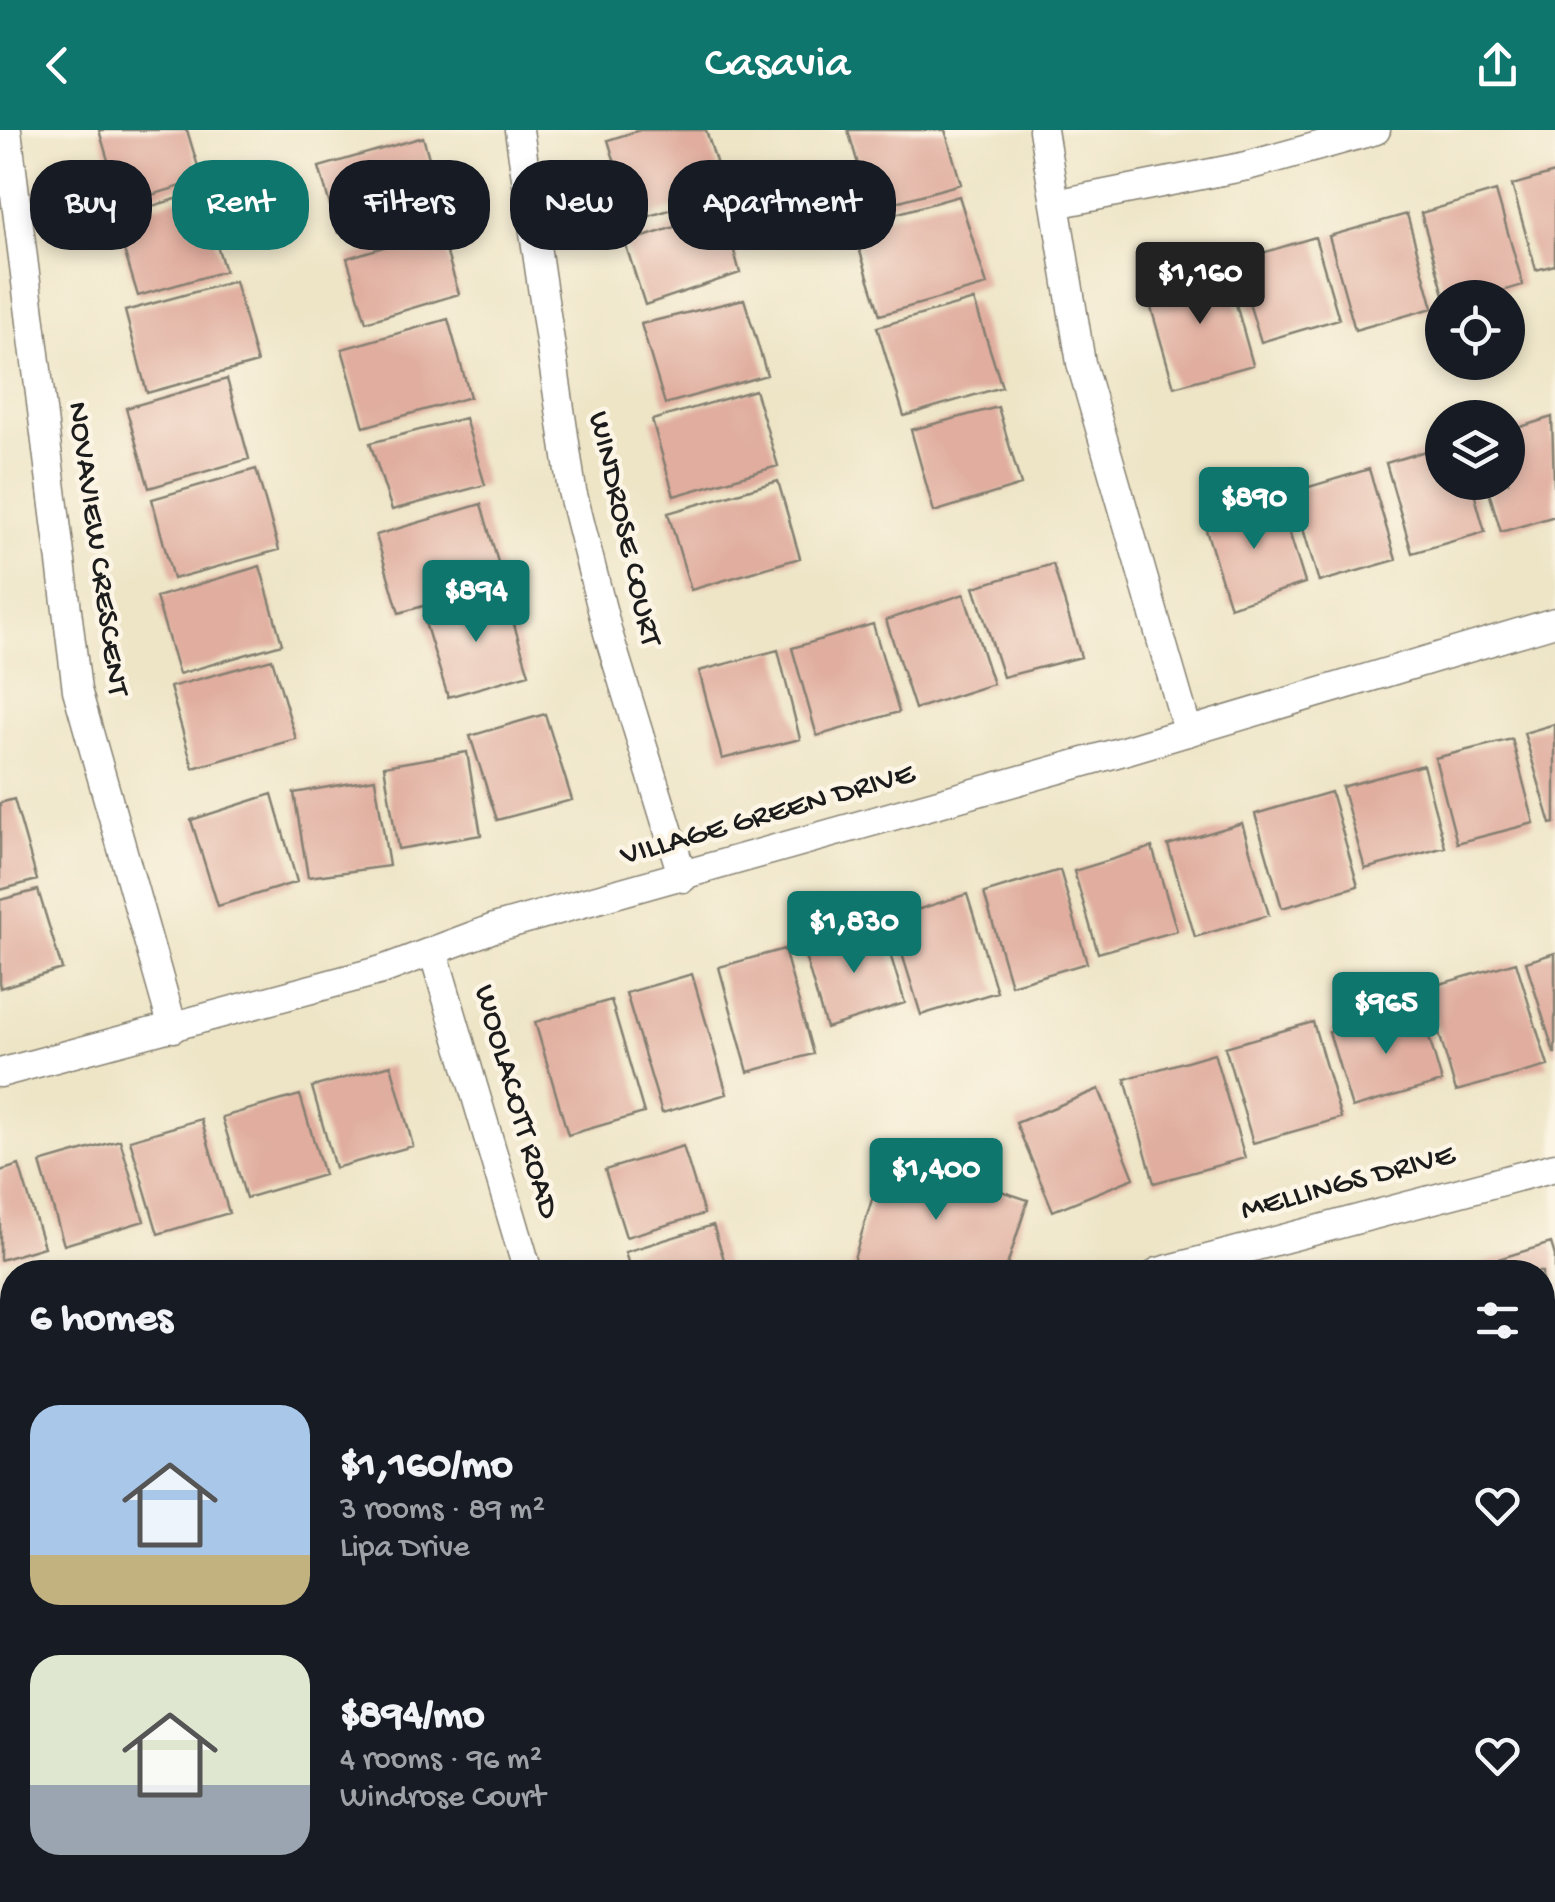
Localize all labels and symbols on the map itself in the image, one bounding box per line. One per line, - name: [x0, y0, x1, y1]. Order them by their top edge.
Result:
- pin: $1,160: [1119, 242, 1281, 327]
- street label: NOVAVIEW CRESCENT: [57, 400, 136, 700]
- street label: WINDROSE COURT: [578, 408, 669, 651]
- pin: $890: [1195, 467, 1313, 552]
- pin: $894: [417, 560, 535, 645]
- street label: VILLAGE GREEN DRIVE: [616, 756, 920, 876]
- pin: $1,830: [773, 891, 935, 976]
- pin: $965: [1327, 972, 1445, 1057]
- street label: WOOLACOTT ROAD: [464, 981, 567, 1223]
- street label: MELLINGS DRIVE: [1237, 1137, 1460, 1231]
- pin: $1,400: [855, 1138, 1017, 1223]

